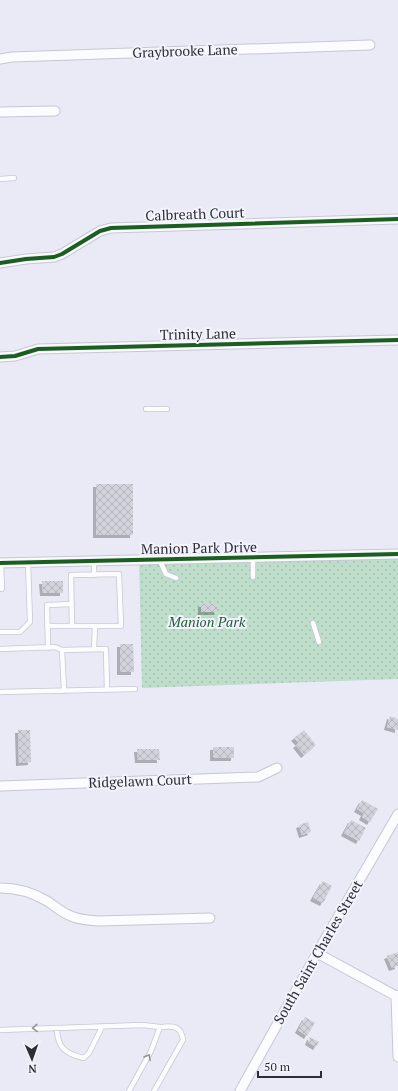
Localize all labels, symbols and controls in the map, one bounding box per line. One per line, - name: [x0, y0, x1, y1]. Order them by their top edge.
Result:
- street label: Graybrooke Lane: [132, 39, 238, 62]
- street label: Calbreath Court: [145, 202, 246, 225]
- street label: Trinity Lane: [160, 323, 236, 344]
- street label: Manion Park Drive: [141, 537, 257, 558]
- park label: Manion Park: [168, 612, 246, 631]
- street label: Ridgelawn Court: [88, 769, 193, 792]
- street label: South Saint Charles Street: [268, 875, 367, 1027]
- one-way arrow: [32, 1024, 38, 1033]
- north arrow: [12, 1039, 52, 1079]
- scale bar: [258, 1053, 321, 1079]
- one-way arrow: [143, 1054, 150, 1061]
- text: 50 m: [264, 1059, 291, 1074]
- text: N: [27, 1062, 37, 1076]

